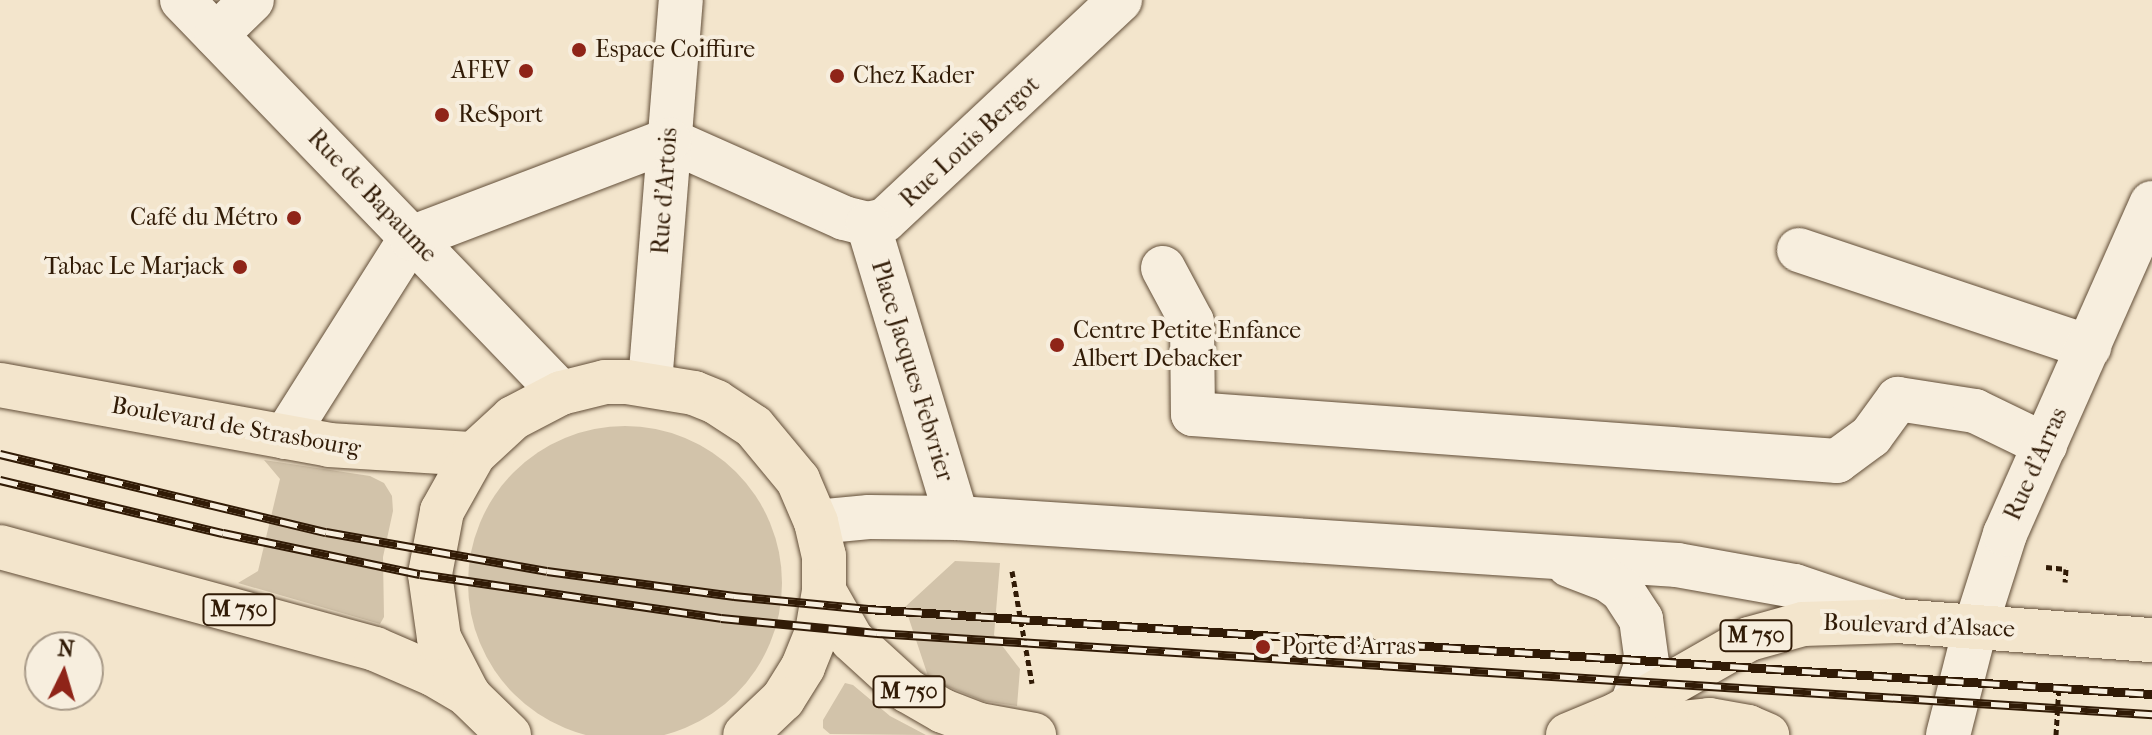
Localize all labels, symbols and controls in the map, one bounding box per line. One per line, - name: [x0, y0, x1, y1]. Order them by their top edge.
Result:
- place label: Espace Coiffure: [595, 36, 755, 64]
- marker: Espace Coiffure: [570, 41, 588, 59]
- place label: AFEV: [451, 57, 510, 85]
- marker: AFEV: [517, 62, 535, 80]
- place label: Chez Kader: [853, 62, 974, 90]
- marker: Chez Kader: [828, 67, 846, 85]
- street label: Rue Louis Bergot: [894, 70, 1046, 214]
- place label: ReSport: [458, 101, 543, 129]
- marker: ReSport: [433, 106, 451, 124]
- street label: Rue de Bapaume: [301, 124, 443, 268]
- street label: Rue d'Artois: [646, 127, 684, 255]
- place label: Café du Métro: [130, 204, 278, 232]
- marker: Café du Métro: [285, 209, 303, 227]
- place label: Tabac Le Marjack: [44, 253, 224, 281]
- street label: Place Jacques Febvrier: [865, 257, 959, 485]
- marker: Tabac Le Marjack: [231, 258, 249, 276]
- place label: Centre Petite Enfance Albert Debacker: [1073, 317, 1301, 373]
- marker: Centre Petite Enfance Albert Debacker: [1048, 336, 1066, 354]
- street label: Boulevard de Strasbourg: [109, 391, 363, 463]
- street label: Rue d'Arras: [1998, 403, 2074, 525]
- road number: M 750: [201, 592, 277, 628]
- street label: Boulevard d'Alsace: [1823, 608, 2015, 644]
- road number: M 750: [1718, 618, 1794, 654]
- north arrow: [24, 631, 104, 711]
- place label: Porte d'Arras: [1281, 633, 1416, 661]
- text: N: [56, 635, 75, 663]
- marker: Porte d'Arras: [1252, 636, 1274, 658]
- road number: M 750: [871, 674, 947, 710]

